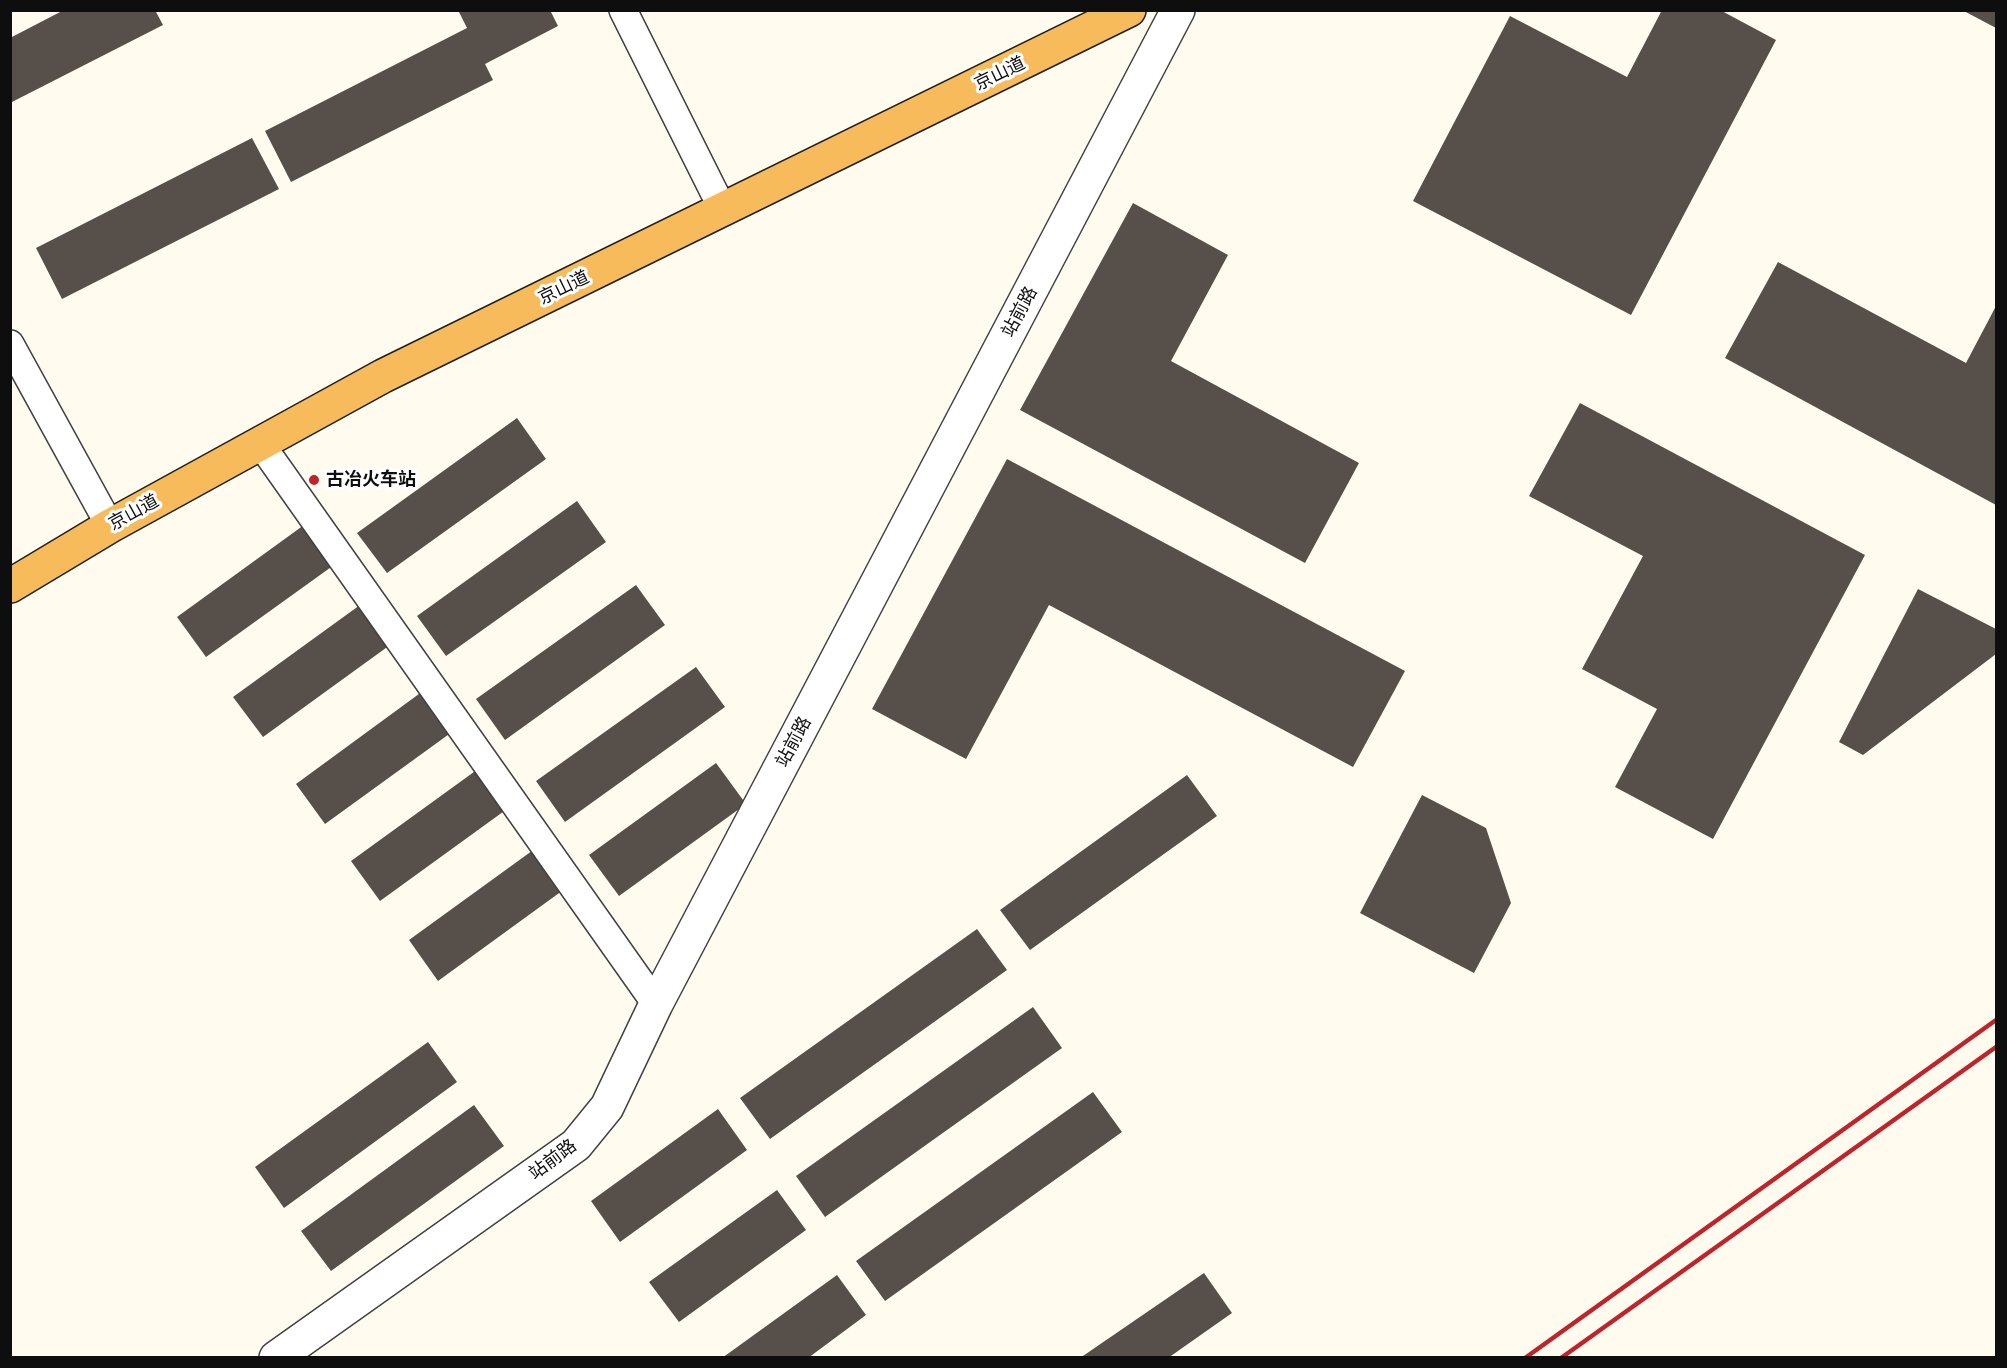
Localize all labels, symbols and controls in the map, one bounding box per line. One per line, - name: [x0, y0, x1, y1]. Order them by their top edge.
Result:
- street label: 京山道: [971, 52, 1029, 96]
- street label: 京山道: [535, 266, 593, 310]
- street label: 站前路: [998, 283, 1042, 341]
- place label: 古冶火车站: [326, 469, 416, 491]
- marker: 古冶火车站: [307, 473, 321, 487]
- street label: 京山道: [105, 490, 163, 536]
- street label: 站前路: [772, 713, 816, 771]
- street label: 站前路: [525, 1135, 581, 1185]

